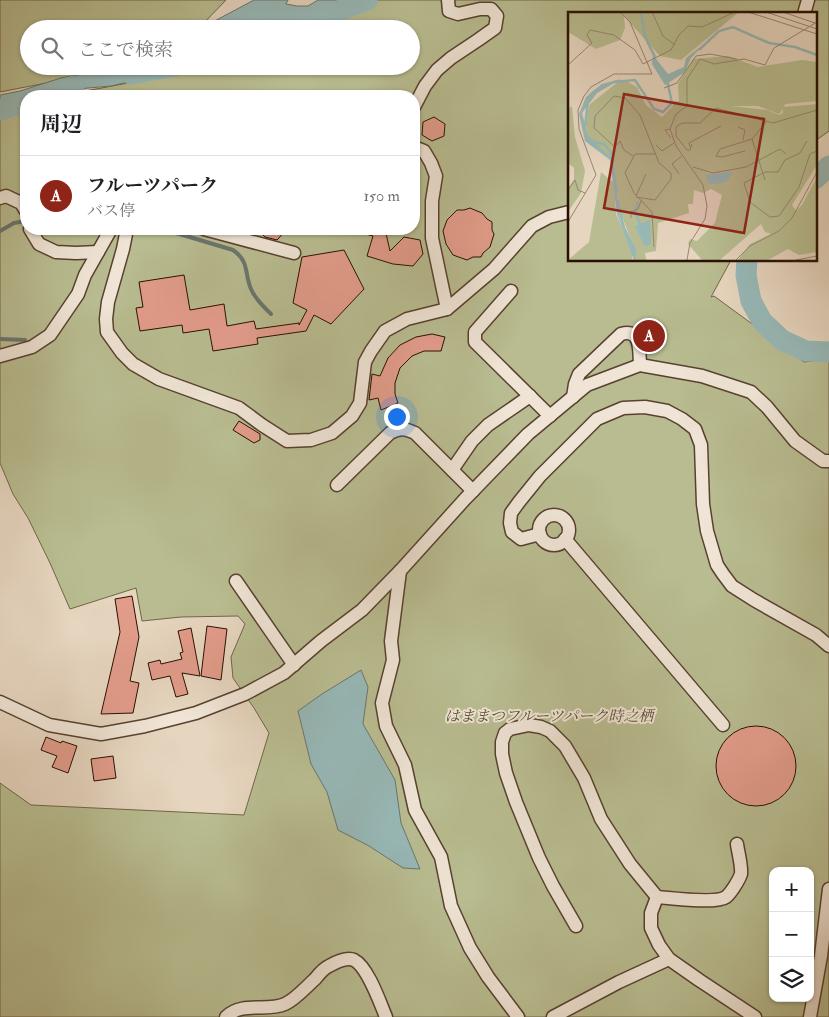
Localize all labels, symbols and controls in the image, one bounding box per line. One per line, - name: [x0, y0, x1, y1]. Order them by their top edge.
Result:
- inset map: [568, 12, 816, 261]
- search box: [20, 20, 420, 75]
- icon: search: [38, 34, 66, 62]
- text: ここで検索: [78, 38, 173, 62]
- text: 周辺: [40, 111, 82, 138]
- text: フルーツパーク: [87, 174, 218, 198]
- text: A: [51, 186, 61, 206]
- text: 150 m: [363, 186, 400, 206]
- text: バス停: [87, 201, 135, 221]
- pin: A: [633, 317, 665, 355]
- your location: [384, 404, 410, 430]
- park label: はままつフルーツパーク時之栖: [445, 707, 656, 726]
- map controls: [769, 867, 814, 1002]
- button: +: [769, 867, 814, 912]
- button: −: [769, 912, 814, 957]
- button: layers: [769, 957, 814, 1002]

